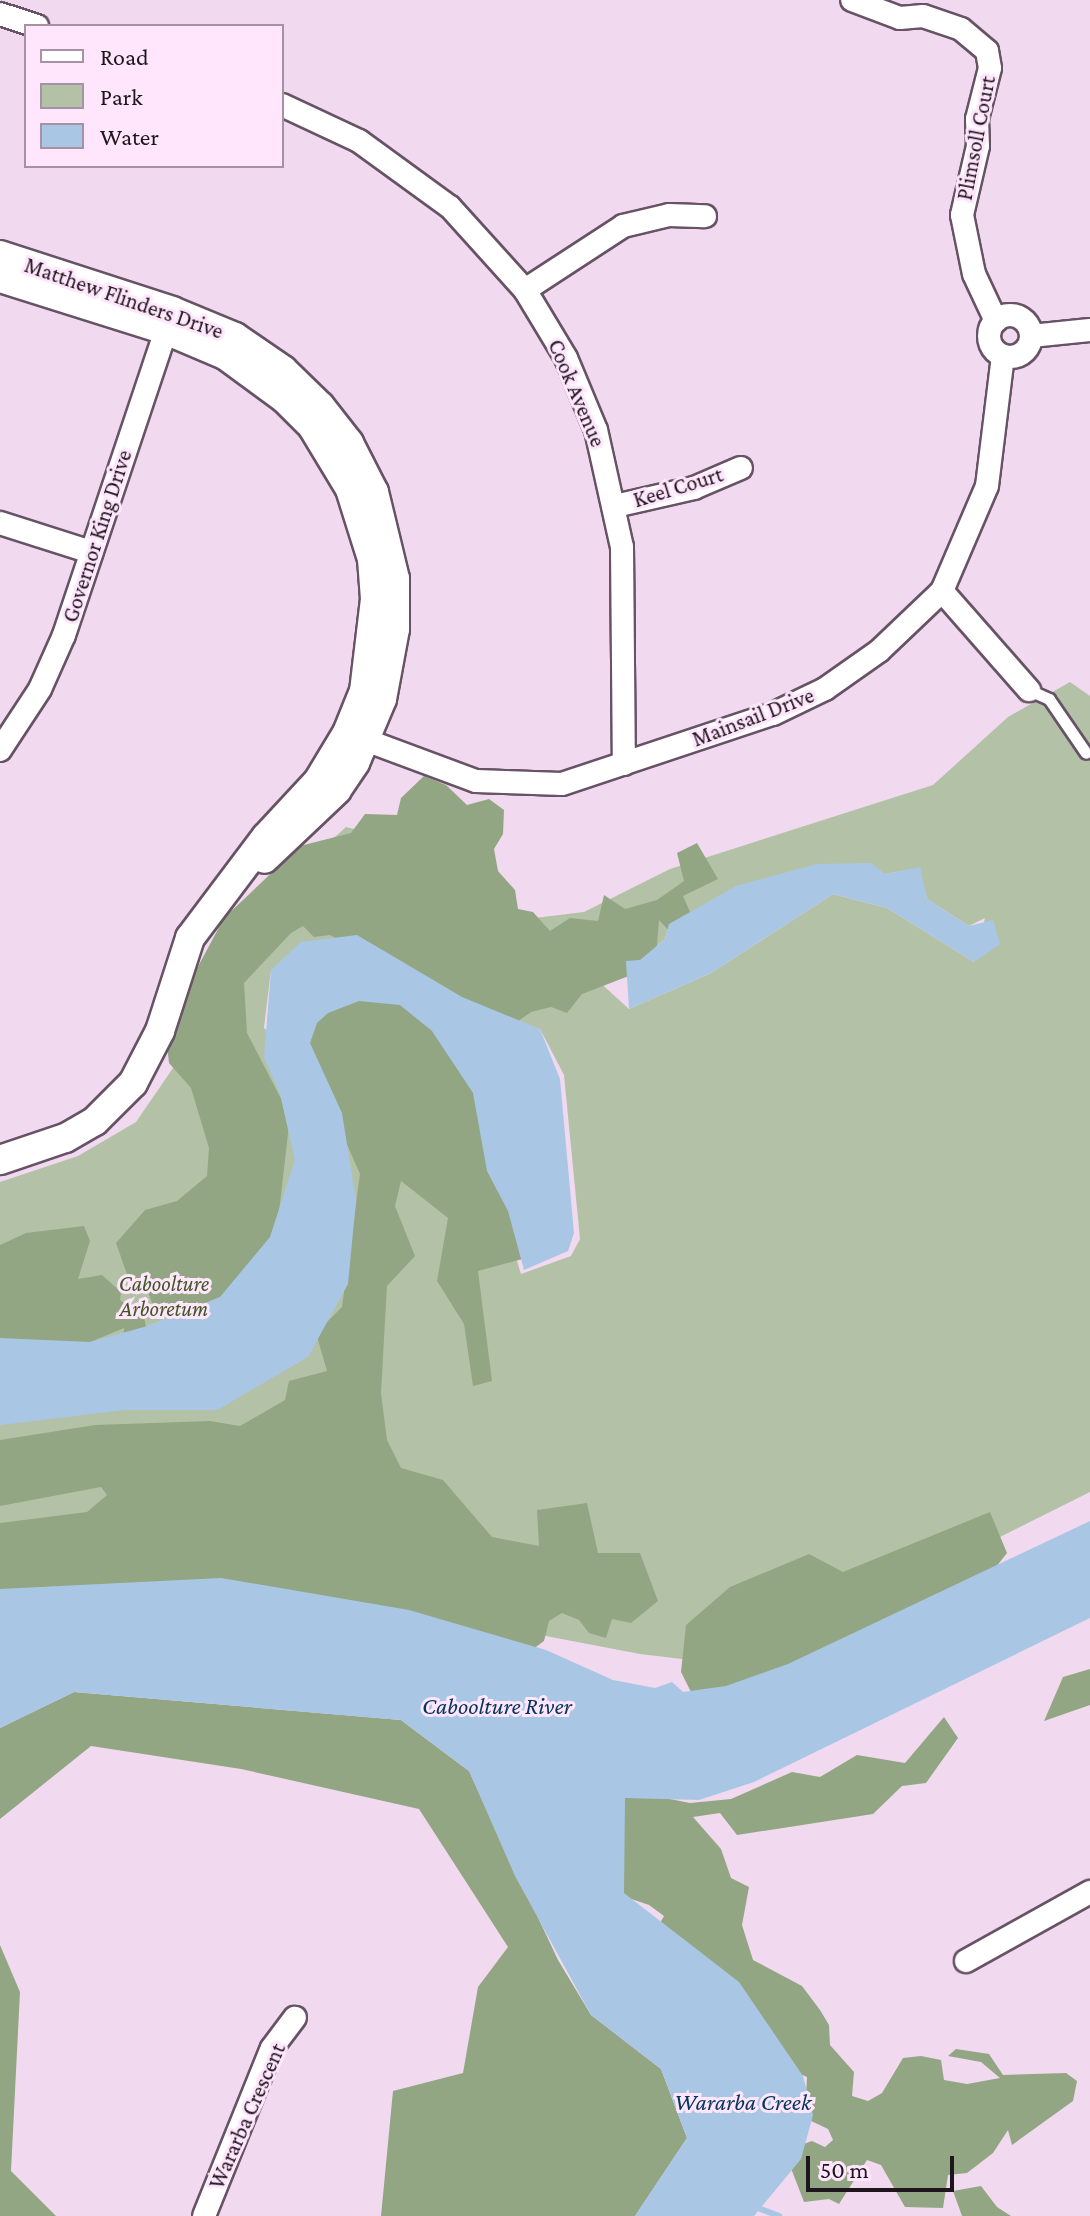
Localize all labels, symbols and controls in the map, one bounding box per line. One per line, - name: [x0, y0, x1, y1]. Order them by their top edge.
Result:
- legend: [24, 24, 284, 168]
- text: Road: [100, 43, 149, 70]
- street label: Plimsoll Court: [951, 74, 1001, 202]
- text: Park: [100, 83, 143, 110]
- text: Water: [100, 123, 159, 150]
- street label: Matthew Flinders Drive: [21, 252, 227, 344]
- street label: Cook Avenue: [543, 335, 611, 451]
- street label: Governor King Drive: [57, 446, 137, 626]
- street label: Keel Court: [630, 461, 726, 513]
- street label: Mainsail Drive: [688, 682, 818, 752]
- park label: Caboolture Arboretum: [119, 1270, 209, 1322]
- water label: Caboolture River: [422, 1692, 572, 1720]
- street label: Wararba Crescent: [203, 2039, 291, 2193]
- water label: Wararba Creek: [675, 2088, 811, 2116]
- scale bar: [810, 2140, 958, 2190]
- text: 50 m: [820, 2156, 869, 2183]

